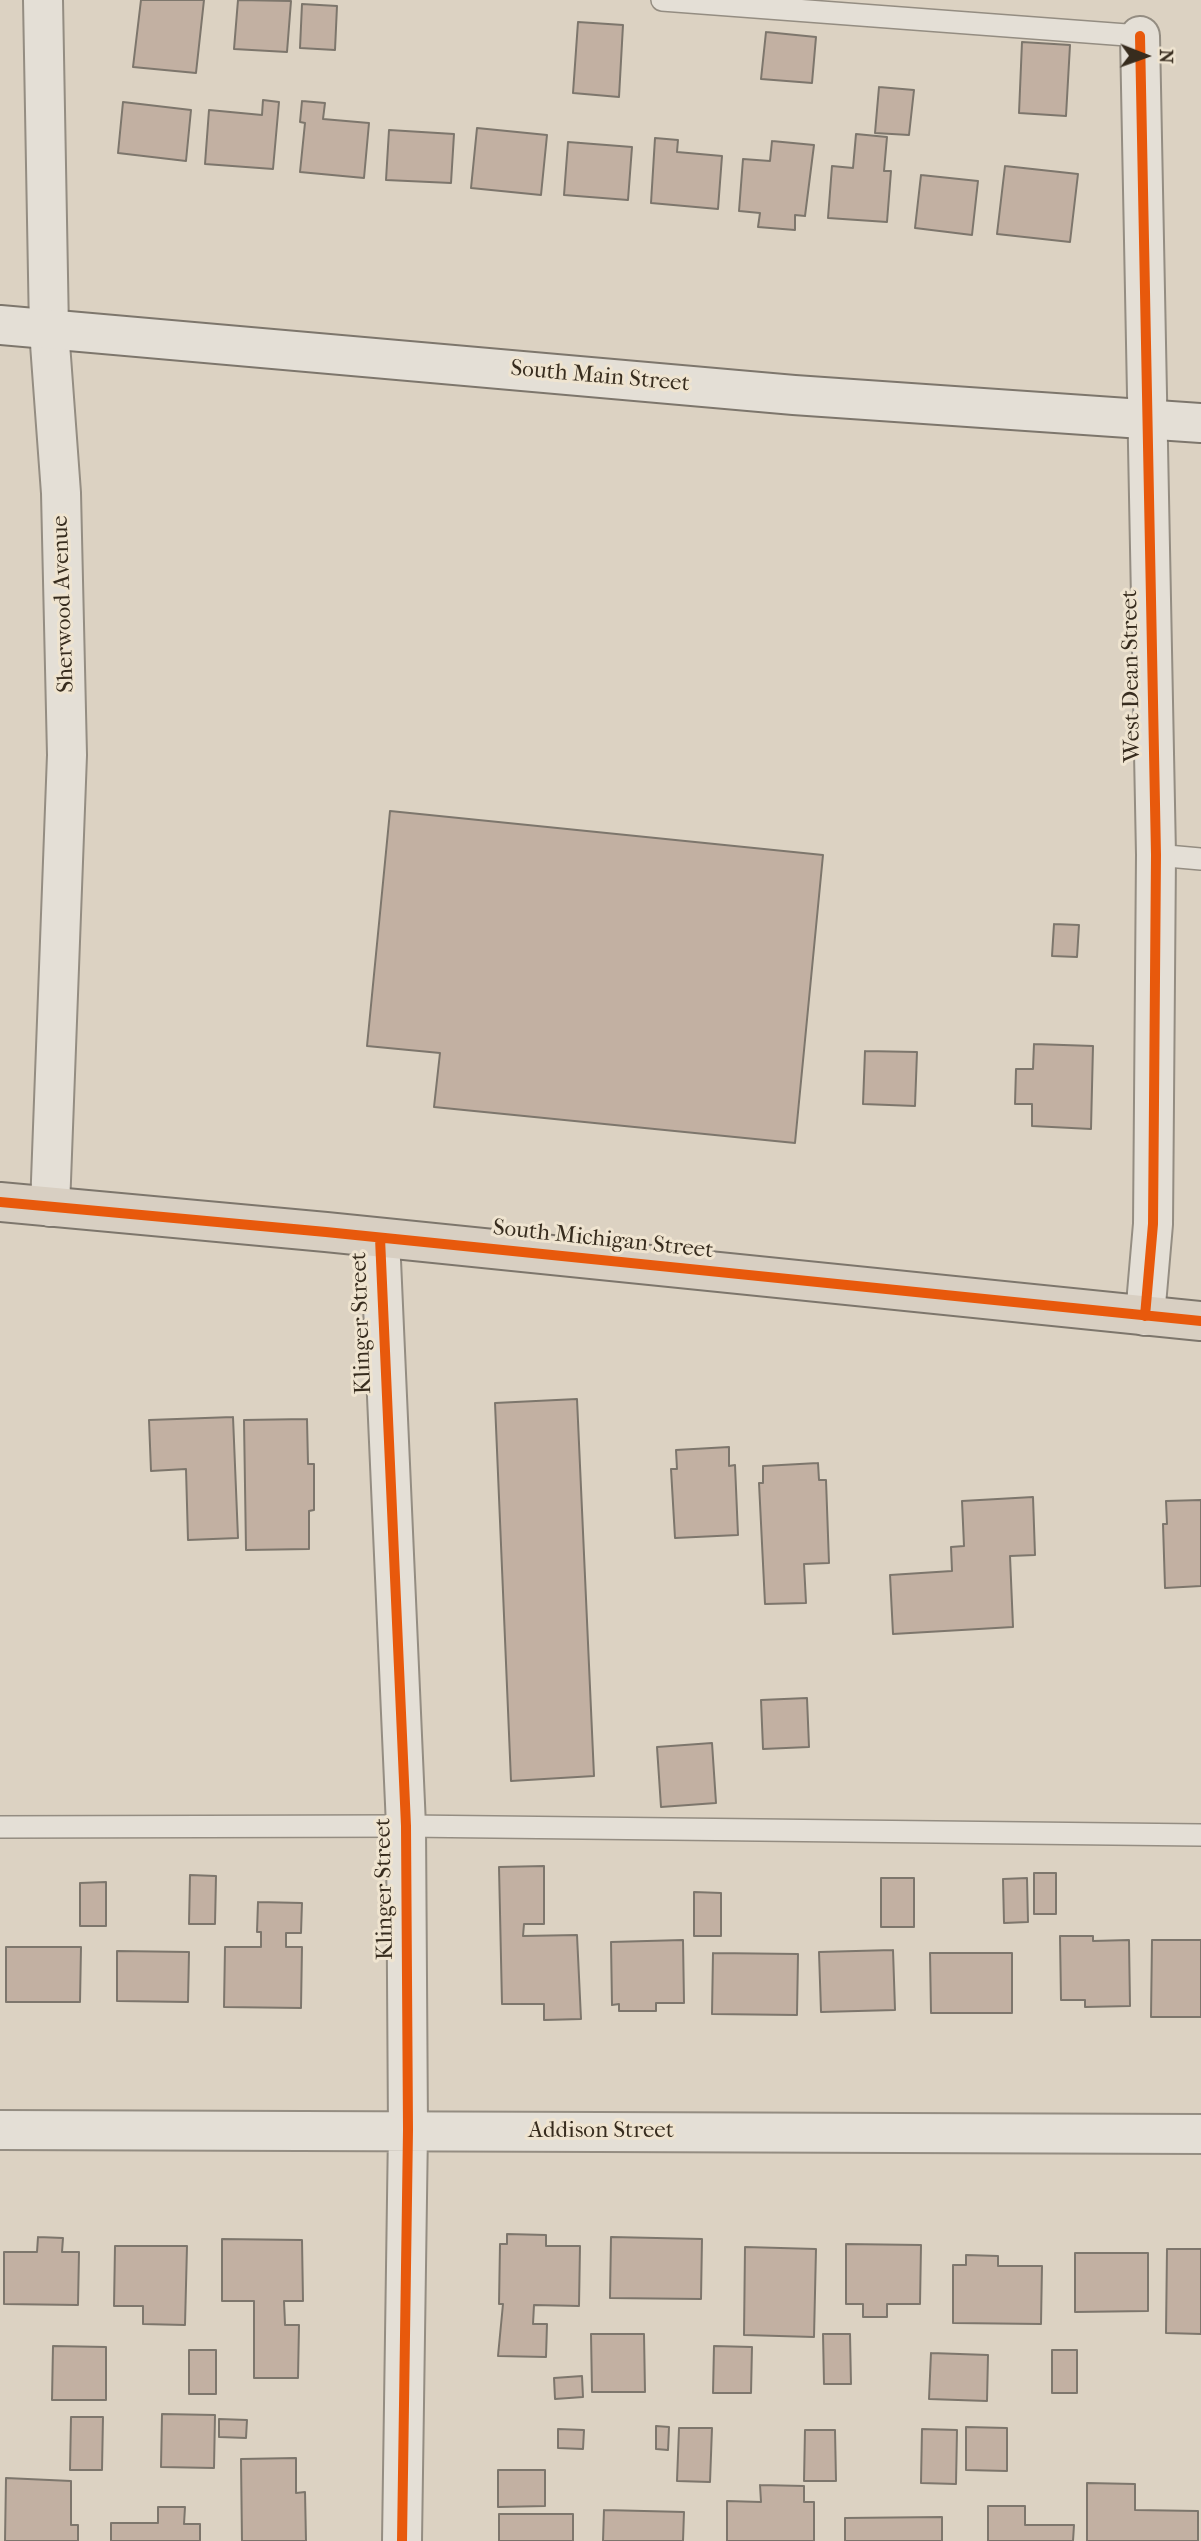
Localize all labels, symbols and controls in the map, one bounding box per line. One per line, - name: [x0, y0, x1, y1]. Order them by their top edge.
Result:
- north arrow: [1110, 21, 1180, 91]
- text: N: [1155, 49, 1177, 64]
- street label: South Main Street: [509, 355, 691, 399]
- street label: Sherwood Avenue: [47, 515, 81, 693]
- street label: West Dean Street: [1117, 589, 1147, 763]
- street label: South Michigan Street: [491, 1215, 715, 1265]
- street label: Klinger Street: [346, 1251, 378, 1395]
- street label: Klinger Street: [370, 1818, 400, 1960]
- street label: Addison Street: [528, 2117, 674, 2145]

